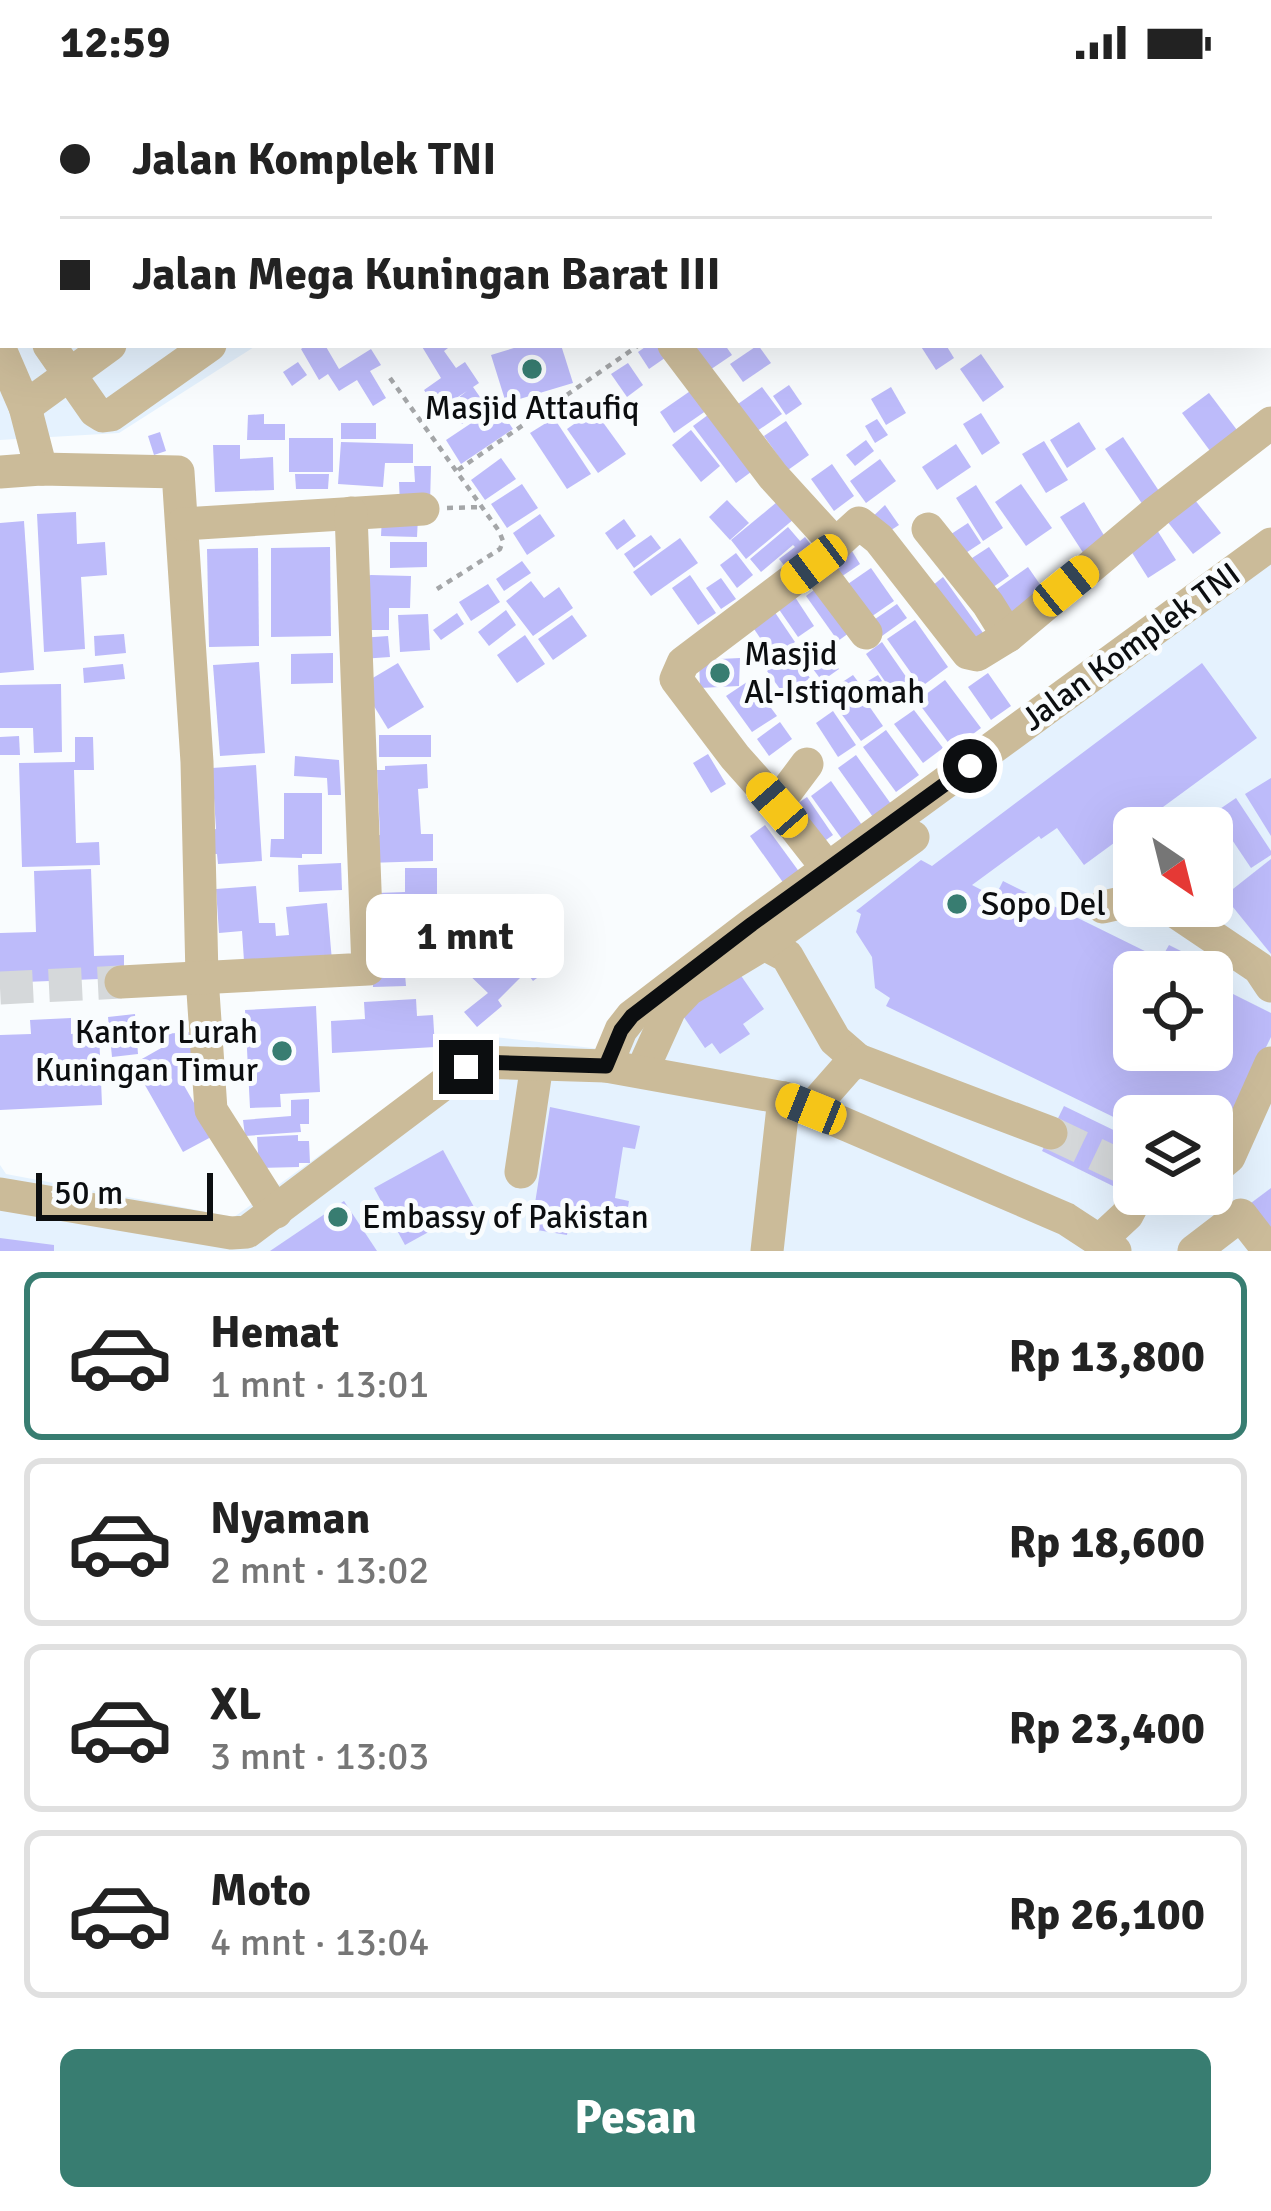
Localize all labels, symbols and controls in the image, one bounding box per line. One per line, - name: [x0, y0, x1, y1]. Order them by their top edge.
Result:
- text: 12:59: [60, 15, 170, 70]
- text: Jalan Komplek TNI: [132, 132, 496, 187]
- text: Jalan Mega Kuningan Barat III: [132, 247, 721, 302]
- marker: Masjid Attaufiq: [519, 356, 545, 382]
- place label: Masjid Attaufiq: [425, 388, 639, 429]
- car: [774, 528, 854, 600]
- car: [1027, 549, 1105, 623]
- street label: Jalan Komplek TNI: [1014, 554, 1248, 740]
- place label: Masjid Al-Istiqomah: [744, 634, 925, 713]
- marker: Masjid Al-Istiqomah: [707, 660, 733, 686]
- route start: [943, 739, 997, 793]
- car: [740, 766, 814, 844]
- north arrow: [1113, 807, 1233, 927]
- map controls: [1113, 807, 1233, 1215]
- place label: Sopo Del: [981, 884, 1106, 925]
- marker: Sopo Del: [944, 891, 970, 917]
- callout: 1 mnt: [367, 893, 565, 977]
- text: 1 mnt: [416, 912, 514, 960]
- button: locate: [1113, 951, 1233, 1071]
- place label: Kantor Lurah Kuningan Timur: [35, 1012, 258, 1091]
- marker: Kantor Lurah Kuningan Timur: [269, 1038, 295, 1064]
- route end: [439, 1040, 493, 1094]
- car: [771, 1079, 851, 1139]
- button: layers: [1113, 1095, 1233, 1215]
- scale bar: [36, 1167, 213, 1220]
- text: 50 m: [54, 1173, 123, 1214]
- place label: Embassy of Pakistan: [362, 1197, 649, 1238]
- marker: Embassy of Pakistan: [325, 1204, 351, 1230]
- icon: car: [66, 1302, 174, 1410]
- text: Hemat: [210, 1305, 339, 1360]
- text: Rp 13,800: [1008, 1329, 1205, 1384]
- text: 1 mnt · 13:01: [210, 1360, 429, 1408]
- icon: car: [66, 1488, 174, 1596]
- text: Nyaman: [210, 1491, 370, 1546]
- text: Rp 18,600: [1008, 1515, 1205, 1570]
- text: 2 mnt · 13:02: [210, 1546, 429, 1594]
- icon: car: [66, 1674, 174, 1782]
- text: XL: [210, 1677, 261, 1732]
- text: Rp 23,400: [1008, 1701, 1205, 1756]
- text: 3 mnt · 13:03: [210, 1732, 429, 1780]
- icon: car: [66, 1860, 174, 1968]
- text: Moto: [210, 1863, 311, 1918]
- text: Rp 26,100: [1008, 1887, 1205, 1942]
- text: 4 mnt · 13:04: [210, 1918, 429, 1966]
- button: Pesan: [60, 2049, 1211, 2187]

